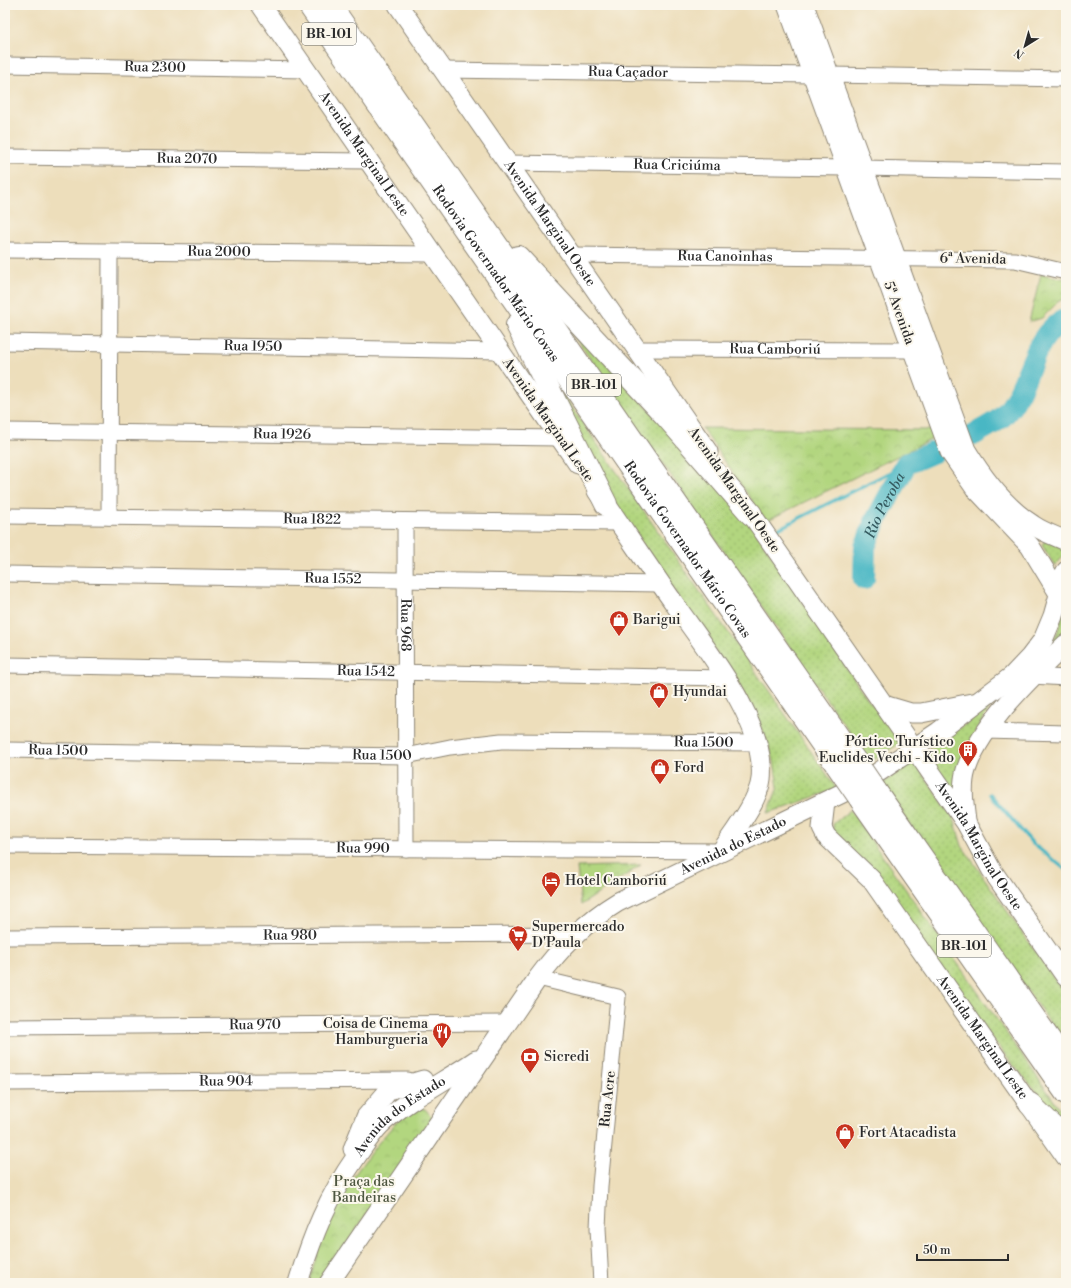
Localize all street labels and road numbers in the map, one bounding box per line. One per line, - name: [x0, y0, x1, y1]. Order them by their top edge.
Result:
- road number: BR-101: [302, 23, 356, 45]
- street label: Rua 2300: [124, 58, 186, 77]
- street label: Rua Caçador: [588, 63, 668, 82]
- street label: Avenida Marginal Leste: [314, 87, 413, 220]
- street label: Rua 2070: [156, 150, 217, 168]
- street label: Avenida Marginal Oeste: [499, 156, 600, 290]
- street label: Rua Criciúma: [633, 156, 722, 175]
- street label: Rodovia Governador Mário Covas: [428, 182, 563, 366]
- street label: Rua 2000: [187, 243, 251, 261]
- street label: Rua Canoinhas: [677, 247, 773, 266]
- street label: 6ª Avenida: [939, 249, 1007, 269]
- street label: 5ª Avenida: [879, 279, 919, 348]
- street label: Rua 1950: [223, 337, 282, 356]
- street label: Rua Camboriú: [729, 340, 821, 359]
- street label: Avenida Marginal Leste: [498, 353, 598, 486]
- road number: BR-101: [567, 374, 621, 396]
- street label: Avenida Marginal Oeste: [683, 423, 784, 556]
- street label: Rua 1926: [253, 425, 312, 444]
- street label: Rodovia Governador Mário Covas: [619, 458, 755, 642]
- street label: Rua 1822: [283, 510, 341, 529]
- street label: Rua 1552: [304, 570, 362, 588]
- street label: Rua 968: [396, 598, 414, 652]
- street label: Rua 1542: [337, 662, 395, 681]
- street label: Rua 1500: [674, 733, 734, 752]
- street label: Rua 1500: [28, 741, 88, 760]
- street label: Rua 1500: [352, 746, 414, 765]
- street label: Avenida Marginal Oeste: [930, 777, 1026, 914]
- street label: Avenida do Estado: [676, 812, 790, 880]
- street label: Rua 990: [336, 839, 390, 858]
- street label: Rua 980: [263, 926, 317, 945]
- road number: BR-101: [937, 935, 991, 957]
- street label: Avenida Marginal Leste: [932, 971, 1032, 1103]
- street label: Rua 970: [229, 1016, 281, 1034]
- street label: Rua Acre: [596, 1070, 620, 1128]
- street label: Rua 904: [199, 1072, 253, 1091]
- street label: Avenida do Estado: [349, 1072, 449, 1161]

